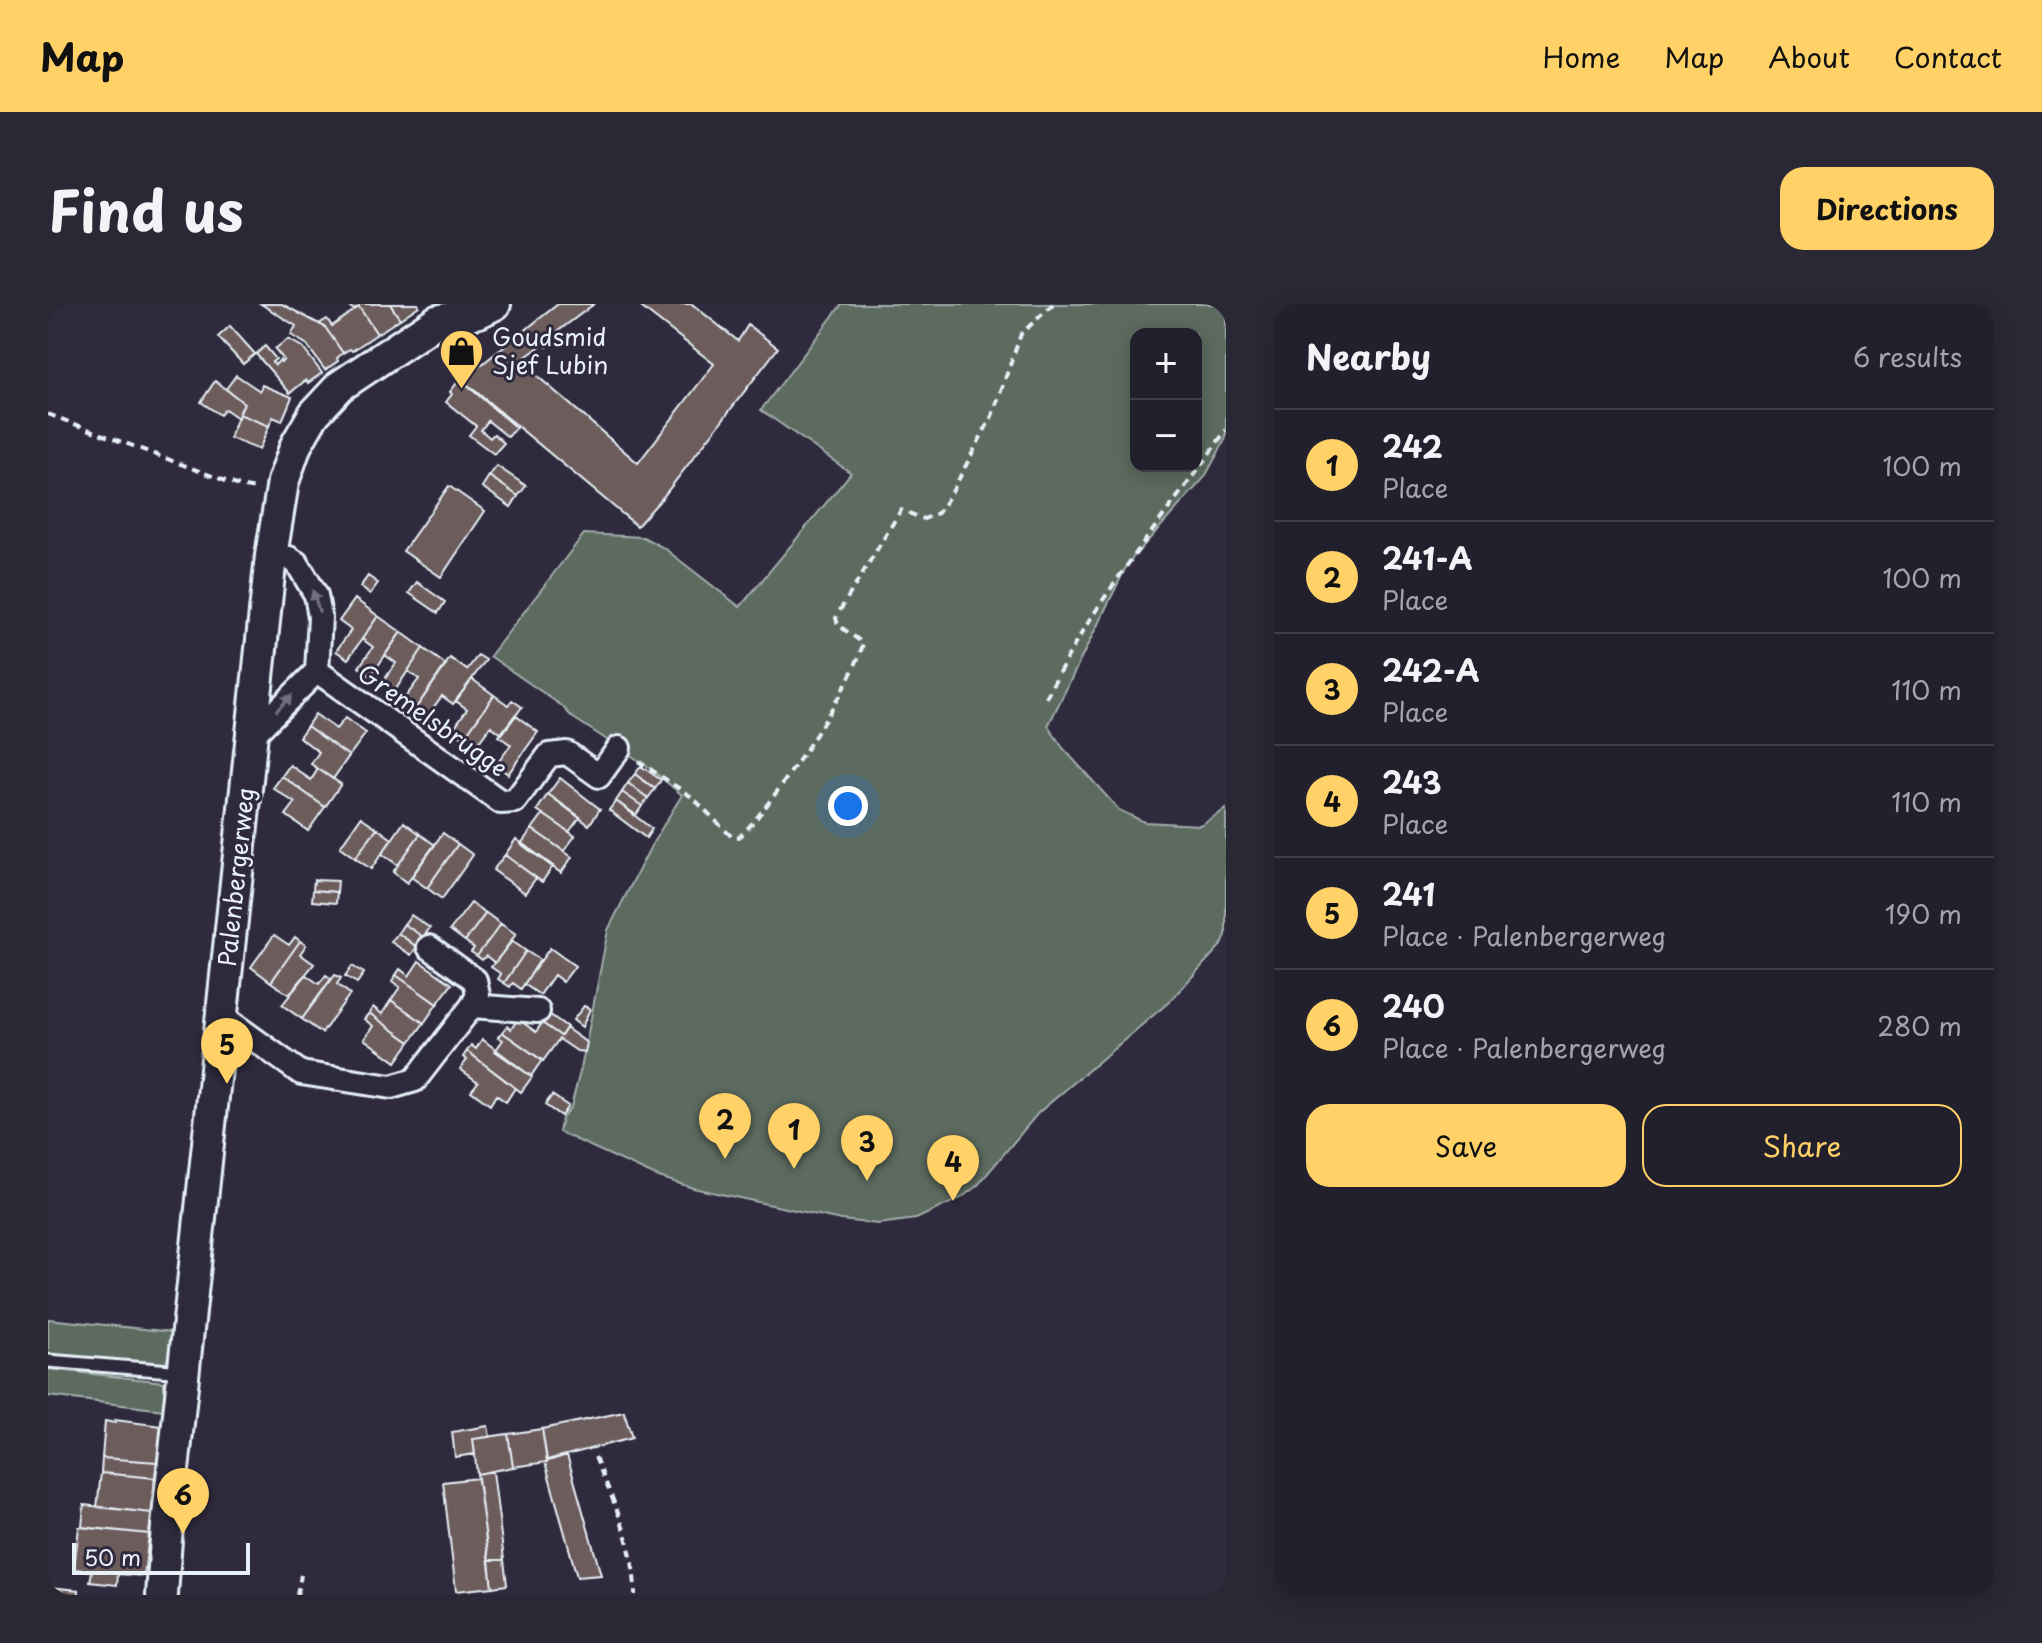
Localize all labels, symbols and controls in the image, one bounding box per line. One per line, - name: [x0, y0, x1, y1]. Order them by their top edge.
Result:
- text: Map: [40, 28, 124, 85]
- text: Home: [1542, 35, 1620, 78]
- text: Map: [1664, 35, 1724, 78]
- text: About: [1768, 35, 1850, 78]
- text: Contact: [1894, 35, 2002, 78]
- text: Find us: [48, 166, 244, 251]
- button: Directions: [1780, 167, 1994, 250]
- place label: Goudsmid Sjef Lubin: [492, 318, 608, 382]
- shop icon: Goudsmid Sjef Lubin: [437, 328, 485, 391]
- map controls: [1130, 328, 1202, 472]
- button: +: [1130, 328, 1202, 400]
- text: Nearby: [1306, 330, 1431, 382]
- text: 6 results: [1853, 337, 1962, 376]
- button: −: [1130, 400, 1202, 472]
- text: 242: [1382, 423, 1443, 468]
- text: 1: [1326, 446, 1338, 485]
- text: 100 m: [1882, 446, 1962, 485]
- text: Place: [1382, 468, 1448, 507]
- text: 241-A: [1382, 535, 1473, 580]
- text: 2: [1323, 558, 1341, 597]
- text: 100 m: [1882, 558, 1962, 597]
- text: Place: [1382, 580, 1448, 619]
- one-way arrow: [309, 589, 322, 613]
- text: 242-A: [1382, 647, 1480, 692]
- street label: Gremelsbrugge: [351, 654, 515, 784]
- text: 3: [1323, 670, 1341, 709]
- text: 110 m: [1891, 670, 1962, 709]
- text: Place: [1382, 692, 1448, 731]
- one-way arrow: [274, 694, 292, 713]
- text: 243: [1382, 759, 1442, 804]
- text: 4: [1323, 782, 1341, 821]
- text: 110 m: [1891, 782, 1962, 821]
- street label: Palenbergerweg: [208, 785, 262, 968]
- your location: [828, 786, 868, 826]
- text: Place: [1382, 804, 1448, 843]
- text: 241: [1382, 871, 1435, 916]
- text: 5: [1324, 894, 1340, 933]
- text: 190 m: [1885, 894, 1962, 933]
- text: Place · Palenbergerweg: [1382, 916, 1666, 955]
- text: 240: [1382, 983, 1445, 1028]
- text: 6: [1323, 1006, 1341, 1045]
- text: 280 m: [1877, 1006, 1962, 1045]
- pin: 5: [201, 1018, 253, 1084]
- text: Place · Palenbergerweg: [1382, 1028, 1666, 1067]
- pin: 2: [699, 1093, 751, 1159]
- pin: 1: [768, 1103, 820, 1169]
- button: Save: [1306, 1104, 1626, 1187]
- button: Share: [1642, 1104, 1962, 1187]
- pin: 3: [841, 1115, 893, 1181]
- pin: 4: [927, 1135, 979, 1201]
- pin: 6: [157, 1468, 209, 1534]
- scale bar: [72, 1539, 250, 1575]
- text: 50 m: [84, 1540, 141, 1573]

